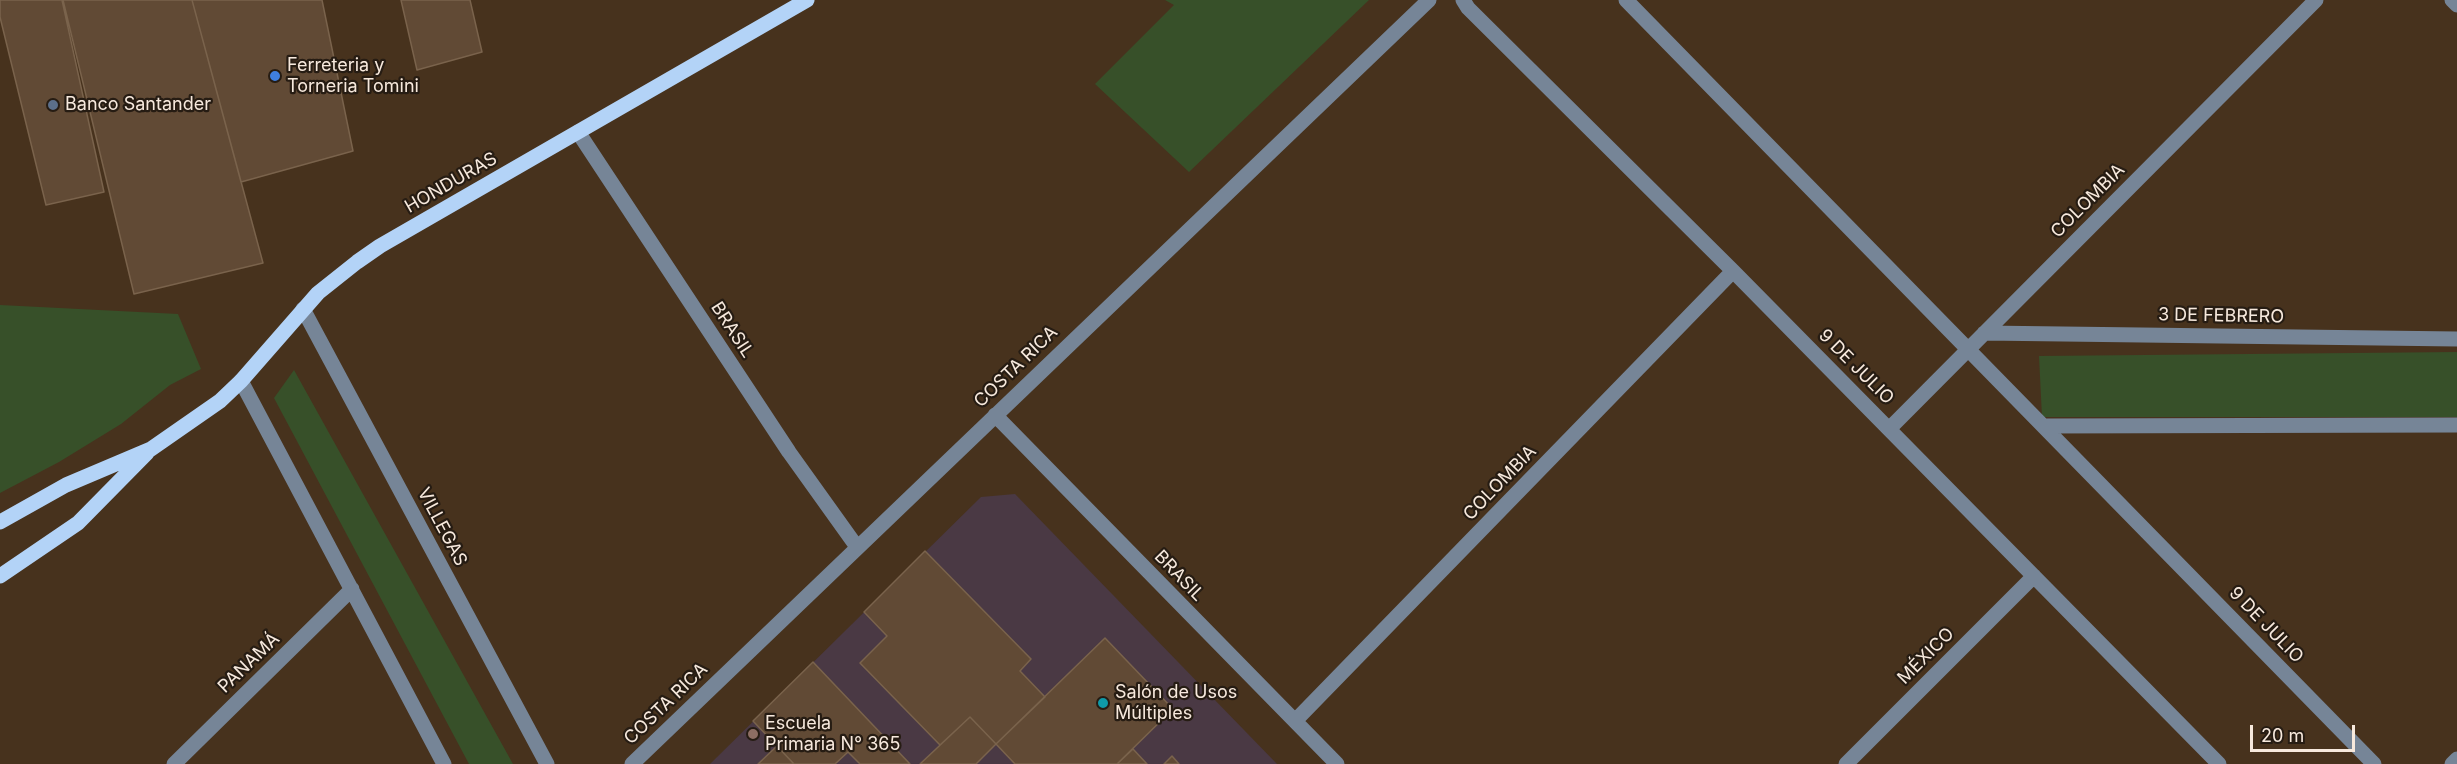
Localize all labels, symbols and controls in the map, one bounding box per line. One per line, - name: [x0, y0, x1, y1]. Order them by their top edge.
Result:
- place label: Ferreteria y Torneria Tomini: [287, 55, 419, 98]
- marker: Ferreteria y Torneria Tomini: [268, 69, 282, 83]
- place label: Banco Santander: [65, 94, 211, 116]
- marker: Banco Santander: [46, 98, 60, 112]
- street label: HONDURAS: [401, 148, 501, 218]
- street label: COLOMBIA: [2047, 160, 2129, 242]
- street label: BRASIL: [706, 298, 758, 362]
- street label: 3 DE FEBRERO: [2158, 304, 2284, 328]
- street label: COSTA RICA: [970, 322, 1062, 412]
- street label: 9 DE JULIO: [1814, 325, 1898, 409]
- street label: COLOMBIA: [1459, 441, 1541, 525]
- street label: VILLEGAS: [412, 484, 472, 570]
- street label: BRASIL: [1150, 546, 1208, 606]
- street label: 9 DE JULIO: [2224, 582, 2308, 668]
- street label: MÉXICO: [1893, 623, 1959, 689]
- street label: PANAMÁ: [214, 628, 284, 698]
- street label: COSTA RICA: [620, 659, 712, 749]
- place label: Salón de Usos Múltiples: [1115, 682, 1237, 724]
- marker: Salón de Usos Múltiples: [1096, 696, 1110, 710]
- place label: Escuela Primaria N° 365: [765, 713, 900, 756]
- scale bar: [2253, 713, 2358, 751]
- text: 20 m: [2261, 725, 2304, 746]
- marker: Escuela Primaria N° 365: [746, 727, 760, 741]

